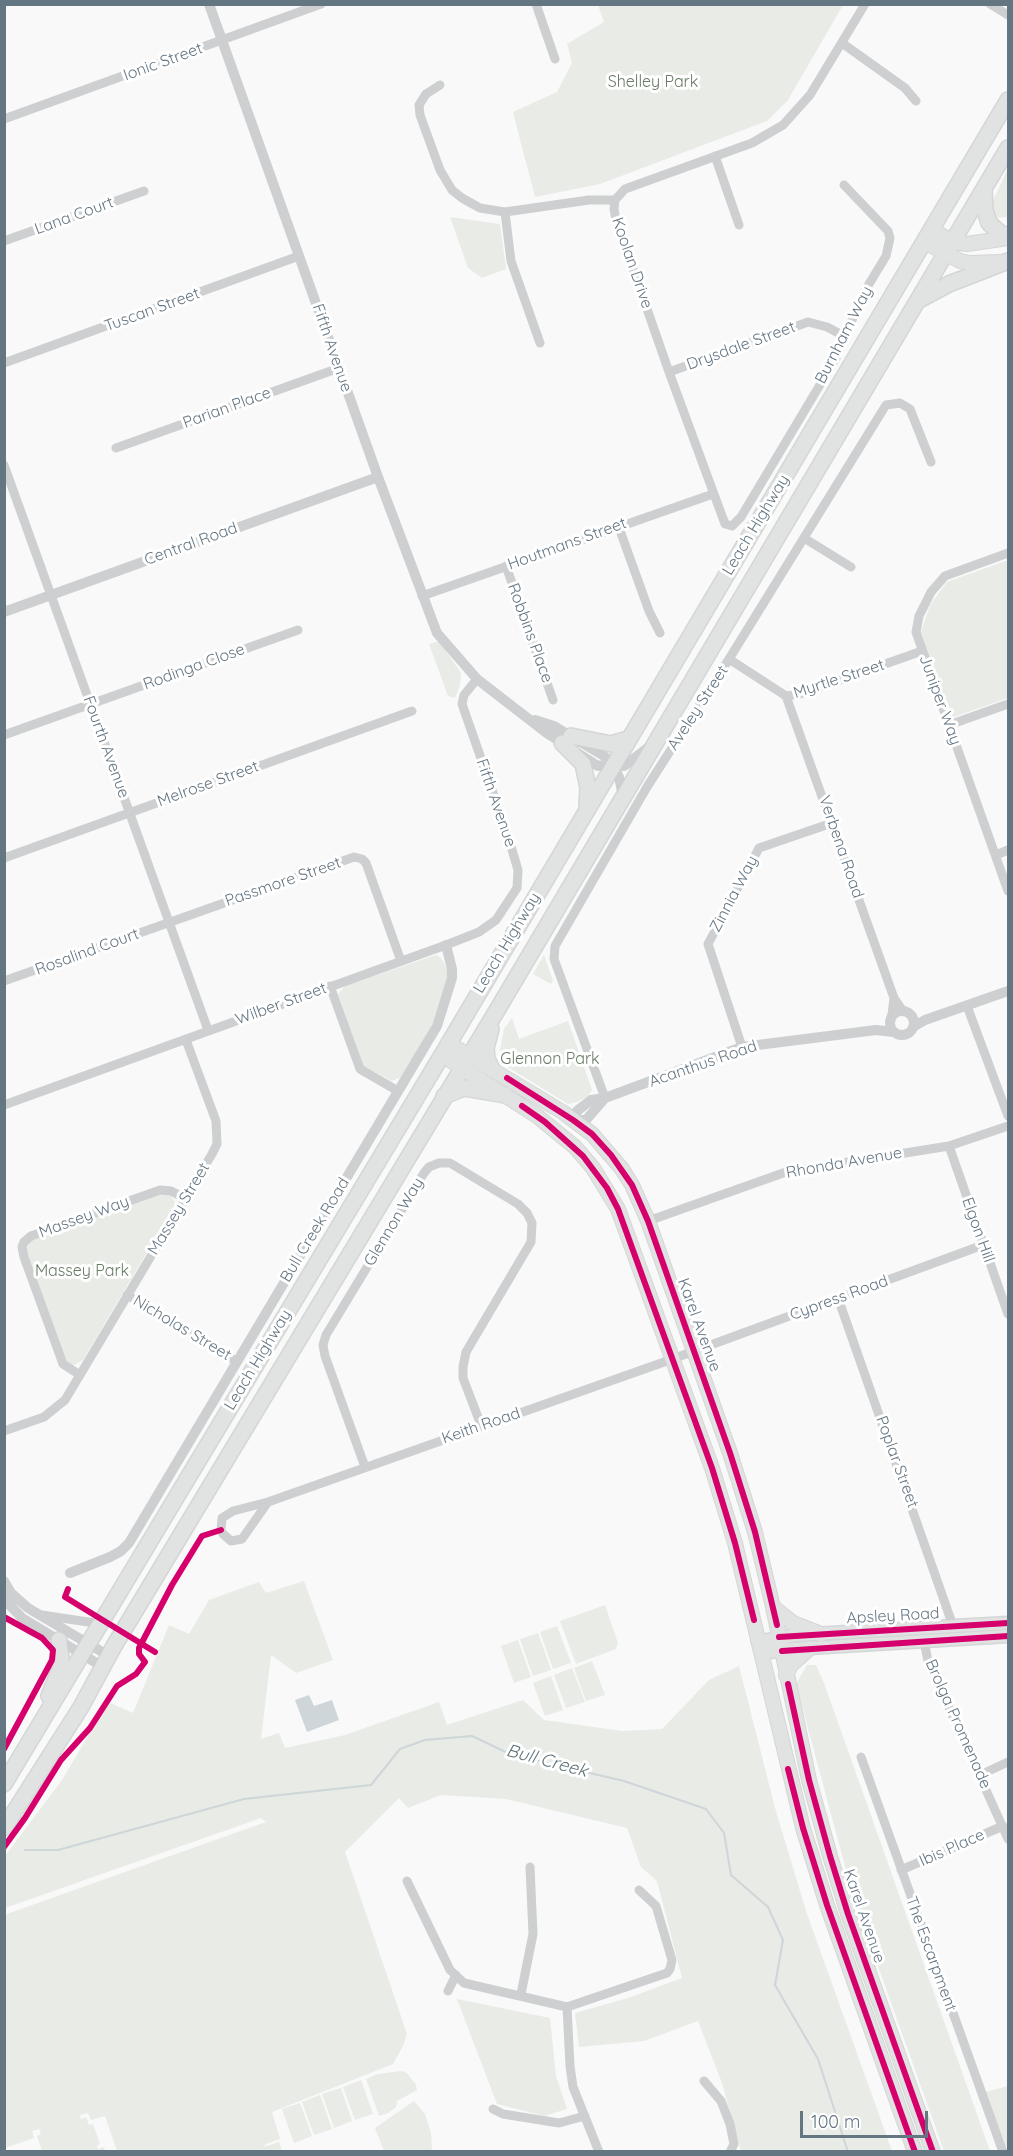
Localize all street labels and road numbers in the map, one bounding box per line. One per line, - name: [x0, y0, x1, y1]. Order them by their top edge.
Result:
- street label: Ionic Street: [121, 39, 205, 85]
- street label: Lana Court: [32, 193, 116, 239]
- street label: Koolan Drive: [607, 215, 657, 311]
- street label: Burnham Way: [811, 283, 877, 387]
- street label: Tuscan Street: [102, 284, 202, 336]
- street label: Fifth Avenue: [308, 301, 356, 395]
- street label: Drysdale Street: [684, 317, 798, 375]
- street label: Parian Place: [180, 383, 274, 433]
- street label: Leach Highway: [718, 471, 794, 579]
- street label: Houtmans Street: [505, 514, 629, 574]
- street label: Central Road: [142, 518, 240, 570]
- street label: Robbins Place: [503, 581, 557, 685]
- street label: Rodinga Close: [141, 640, 247, 694]
- street label: Juniper Way: [915, 652, 965, 748]
- street label: Myrtle Street: [791, 655, 887, 703]
- street label: Aveley Street: [664, 662, 732, 754]
- street label: Fourth Avenue: [79, 693, 133, 801]
- street label: Fifth Avenue: [472, 756, 520, 850]
- street label: Melrose Street: [155, 757, 261, 811]
- street label: Verbena Road: [814, 793, 868, 901]
- street label: Zinnia Way: [706, 852, 762, 936]
- street label: Passmore Street: [223, 853, 343, 911]
- street label: Leach Highway: [469, 889, 545, 997]
- street label: Rosalind Court: [33, 924, 141, 980]
- street label: Wilber Street: [233, 979, 329, 1029]
- street label: Acanthus Road: [647, 1037, 759, 1091]
- street label: Rhonda Avenue: [785, 1143, 903, 1183]
- street label: Massey Street: [144, 1159, 214, 1259]
- street label: Bull Creek Road: [276, 1174, 354, 1286]
- street label: Glennon Way: [360, 1174, 428, 1270]
- street label: Massey Way: [36, 1192, 132, 1242]
- street label: Elgon Hill: [957, 1195, 999, 1265]
- street label: Cypress Road: [787, 1271, 891, 1325]
- street label: Karel Avenue: [673, 1276, 725, 1374]
- street label: Nicholas Street: [129, 1291, 235, 1365]
- street label: Leach Highway: [220, 1306, 296, 1414]
- street label: Keith Road: [439, 1404, 523, 1448]
- street label: Poplar Street: [871, 1413, 923, 1511]
- street label: Apsley Road: [846, 1604, 940, 1628]
- street label: Brolga Promenade: [921, 1656, 995, 1792]
- street label: Ibis Place: [916, 1825, 988, 1871]
- street label: Karel Avenue: [839, 1866, 889, 1966]
- street label: The Escarpment: [901, 1894, 961, 2014]

